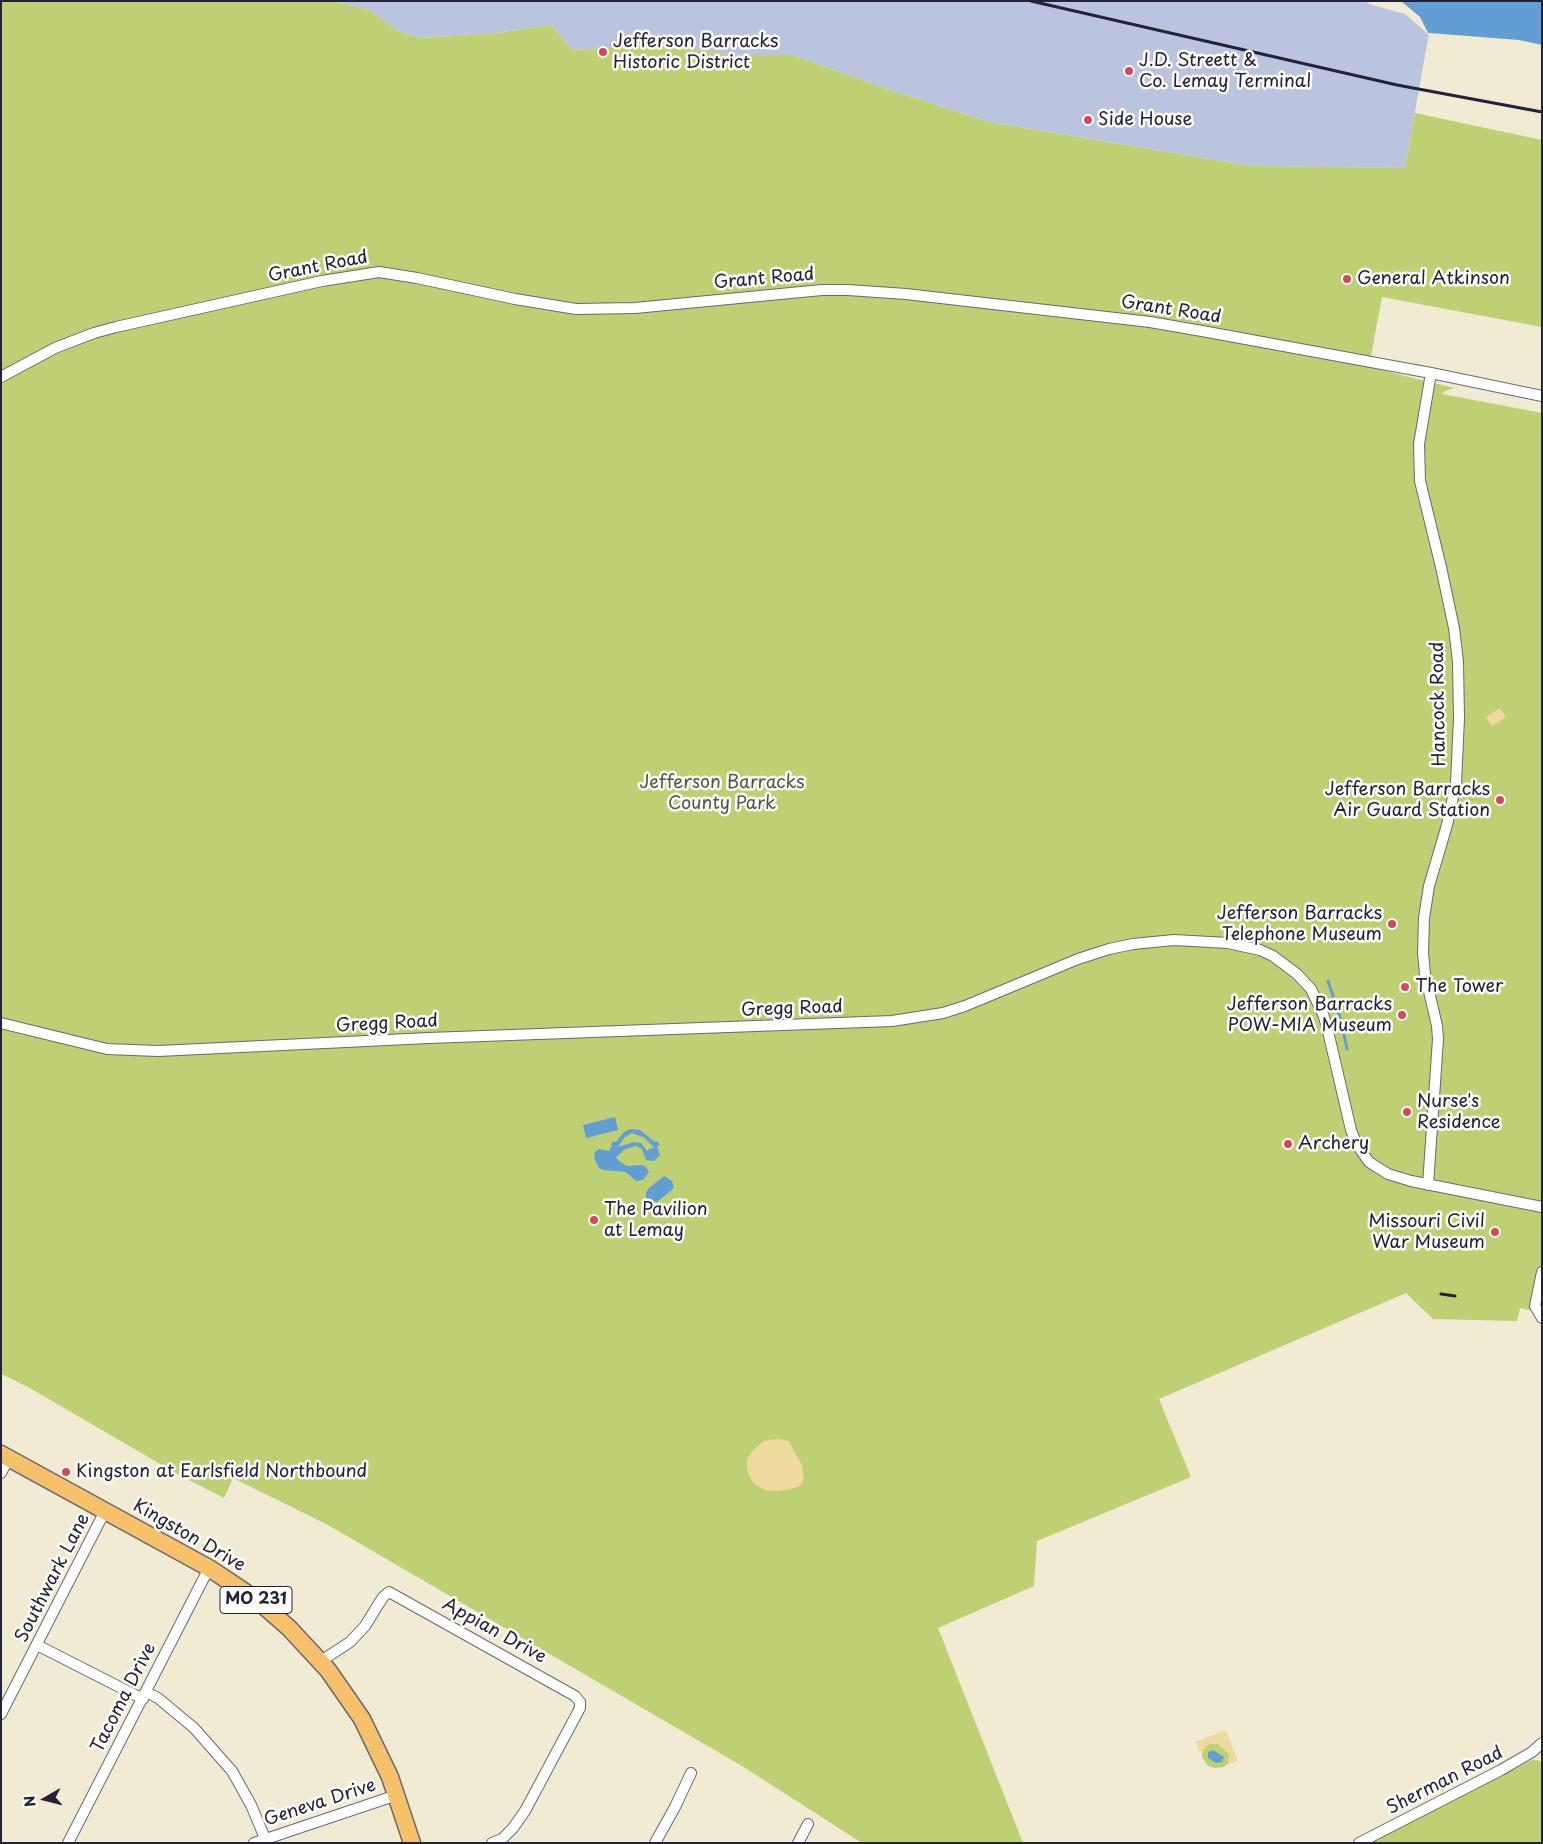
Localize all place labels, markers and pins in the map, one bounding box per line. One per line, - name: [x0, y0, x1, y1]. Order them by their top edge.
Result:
- place label: Jefferson Barracks Historic District: [613, 31, 778, 74]
- marker: Jefferson Barracks Historic District: [597, 46, 609, 58]
- place label: J.D. Streett & Co. Lemay Terminal: [1139, 50, 1311, 92]
- marker: J.D. Streett & Co. Lemay Terminal: [1123, 65, 1135, 77]
- place label: Side House: [1098, 109, 1192, 131]
- marker: Side House: [1082, 114, 1094, 126]
- place label: General Atkinson: [1357, 268, 1510, 290]
- marker: General Atkinson: [1341, 273, 1353, 285]
- place label: Jefferson Barracks Air Guard Station: [1325, 779, 1490, 822]
- marker: Jefferson Barracks Air Guard Station: [1494, 794, 1506, 806]
- place label: Jefferson Barracks Telephone Museum: [1217, 903, 1382, 946]
- marker: Jefferson Barracks Telephone Museum: [1386, 918, 1398, 930]
- place label: The Tower: [1415, 976, 1503, 998]
- marker: The Tower: [1399, 981, 1411, 993]
- place label: Jefferson Barracks POW-MIA Museum: [1227, 994, 1392, 1036]
- marker: Jefferson Barracks POW-MIA Museum: [1396, 1009, 1408, 1021]
- place label: Nurse's Residence: [1417, 1091, 1501, 1134]
- marker: Nurse's Residence: [1401, 1106, 1413, 1118]
- place label: Archery: [1298, 1133, 1369, 1155]
- marker: Archery: [1282, 1138, 1294, 1150]
- place label: The Pavilion at Lemay: [604, 1199, 707, 1242]
- place label: Missouri Civil War Museum: [1369, 1211, 1485, 1254]
- marker: The Pavilion at Lemay: [588, 1214, 600, 1226]
- marker: Missouri Civil War Museum: [1489, 1226, 1501, 1238]
- place label: Kingston at Earlsfield Northbound: [76, 1461, 367, 1483]
- marker: Kingston at Earlsfield Northbound: [60, 1466, 72, 1478]

